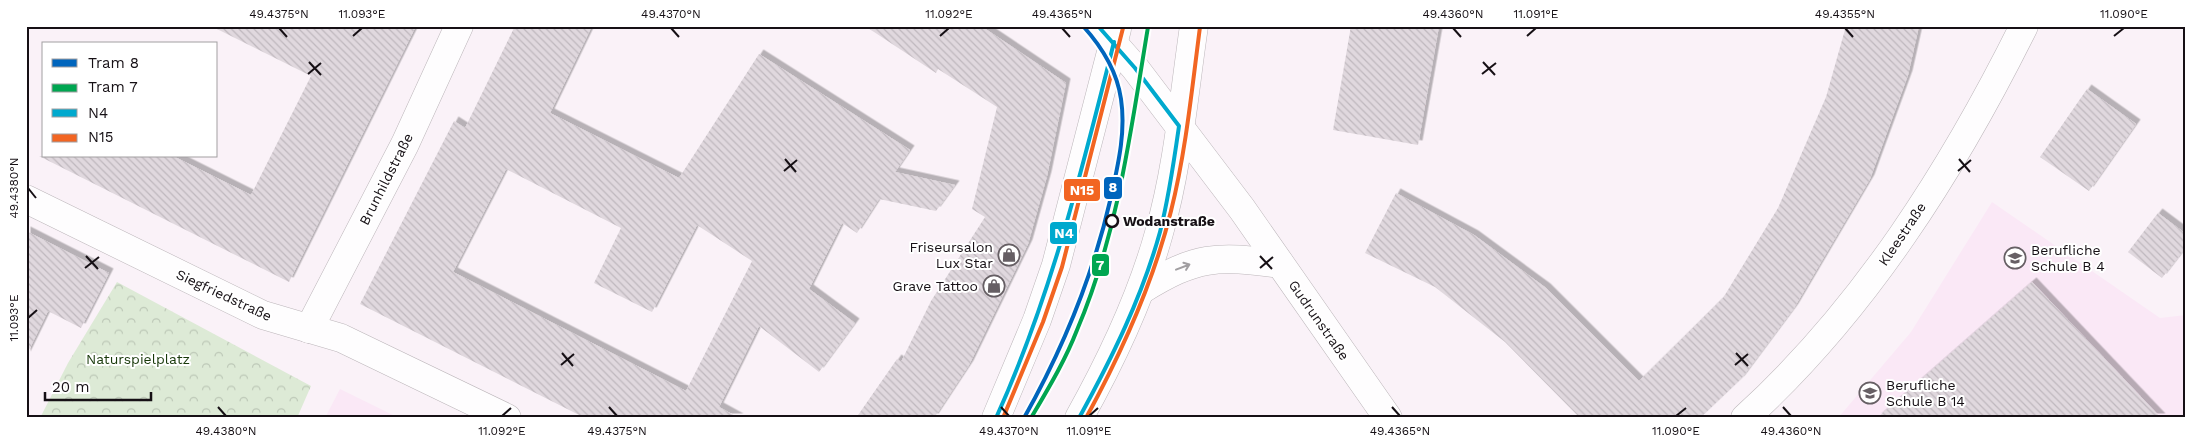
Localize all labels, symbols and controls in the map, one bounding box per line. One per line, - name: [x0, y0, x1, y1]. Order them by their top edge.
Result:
- text: 49.4375°N: [249, 7, 309, 21]
- text: 11.093°E: [338, 7, 386, 21]
- text: 49.4370°N: [641, 7, 701, 21]
- text: 11.092°E: [925, 7, 973, 21]
- text: 49.4365°N: [1032, 7, 1092, 21]
- text: 49.4360°N: [1422, 7, 1484, 21]
- text: 11.091°E: [1514, 7, 1559, 21]
- text: 49.4355°N: [1815, 7, 1875, 21]
- text: 11.090°E: [2100, 7, 2148, 21]
- legend: [42, 42, 218, 158]
- text: Tram 8: [88, 54, 139, 72]
- text: Tram 7: [88, 78, 138, 96]
- text: N4: [88, 104, 108, 122]
- text: N15: [88, 128, 114, 146]
- street label: Brunhildstraße: [356, 130, 416, 228]
- text: 49.4380°N: [7, 157, 21, 219]
- line badge: 8: [1103, 176, 1123, 200]
- line badge: N15: [1063, 178, 1101, 202]
- text: 8: [1109, 179, 1118, 195]
- text: N15: [1070, 182, 1094, 198]
- street label: Kleestraße: [1875, 199, 1929, 269]
- place label: Wodanstraße: [1123, 213, 1215, 229]
- marker: Wodanstraße: [1105, 214, 1119, 228]
- line badge: N4: [1049, 221, 1078, 245]
- text: N4: [1054, 225, 1074, 241]
- place label: Friseursalon Lux Star: [909, 239, 993, 271]
- place label: Berufliche Schule B 4: [2031, 242, 2105, 274]
- shop icon: Friseursalon Lux Star: [997, 243, 1021, 267]
- school or university icon: Berufliche Schule B 4: [2003, 246, 2027, 270]
- line badge: 7: [1091, 253, 1110, 277]
- text: 7: [1096, 257, 1105, 273]
- one-way arrow: [1175, 261, 1190, 271]
- street label: Siegfriedstraße: [174, 266, 274, 324]
- shop icon: Grave Tattoo: [982, 274, 1006, 298]
- street label: Gudrunstraße: [1285, 277, 1353, 363]
- place label: Grave Tattoo: [893, 278, 978, 294]
- text: 11.093°E: [7, 294, 21, 342]
- park label: Naturspielplatz: [86, 351, 190, 367]
- scale bar: [45, 369, 151, 401]
- place label: Berufliche Schule B 14: [1886, 377, 1965, 409]
- text: 20 m: [52, 378, 90, 396]
- school or university icon: Berufliche Schule B 14: [1858, 381, 1882, 405]
- text: 49.4380°N: [195, 424, 257, 438]
- text: 11.092°E: [478, 424, 526, 438]
- text: 49.4375°N: [587, 424, 647, 438]
- text: 49.4370°N: [979, 424, 1039, 438]
- text: 11.091°E: [1067, 424, 1112, 438]
- text: 49.4365°N: [1370, 424, 1430, 438]
- text: 11.090°E: [1652, 424, 1700, 438]
- text: 49.4360°N: [1760, 424, 1822, 438]

